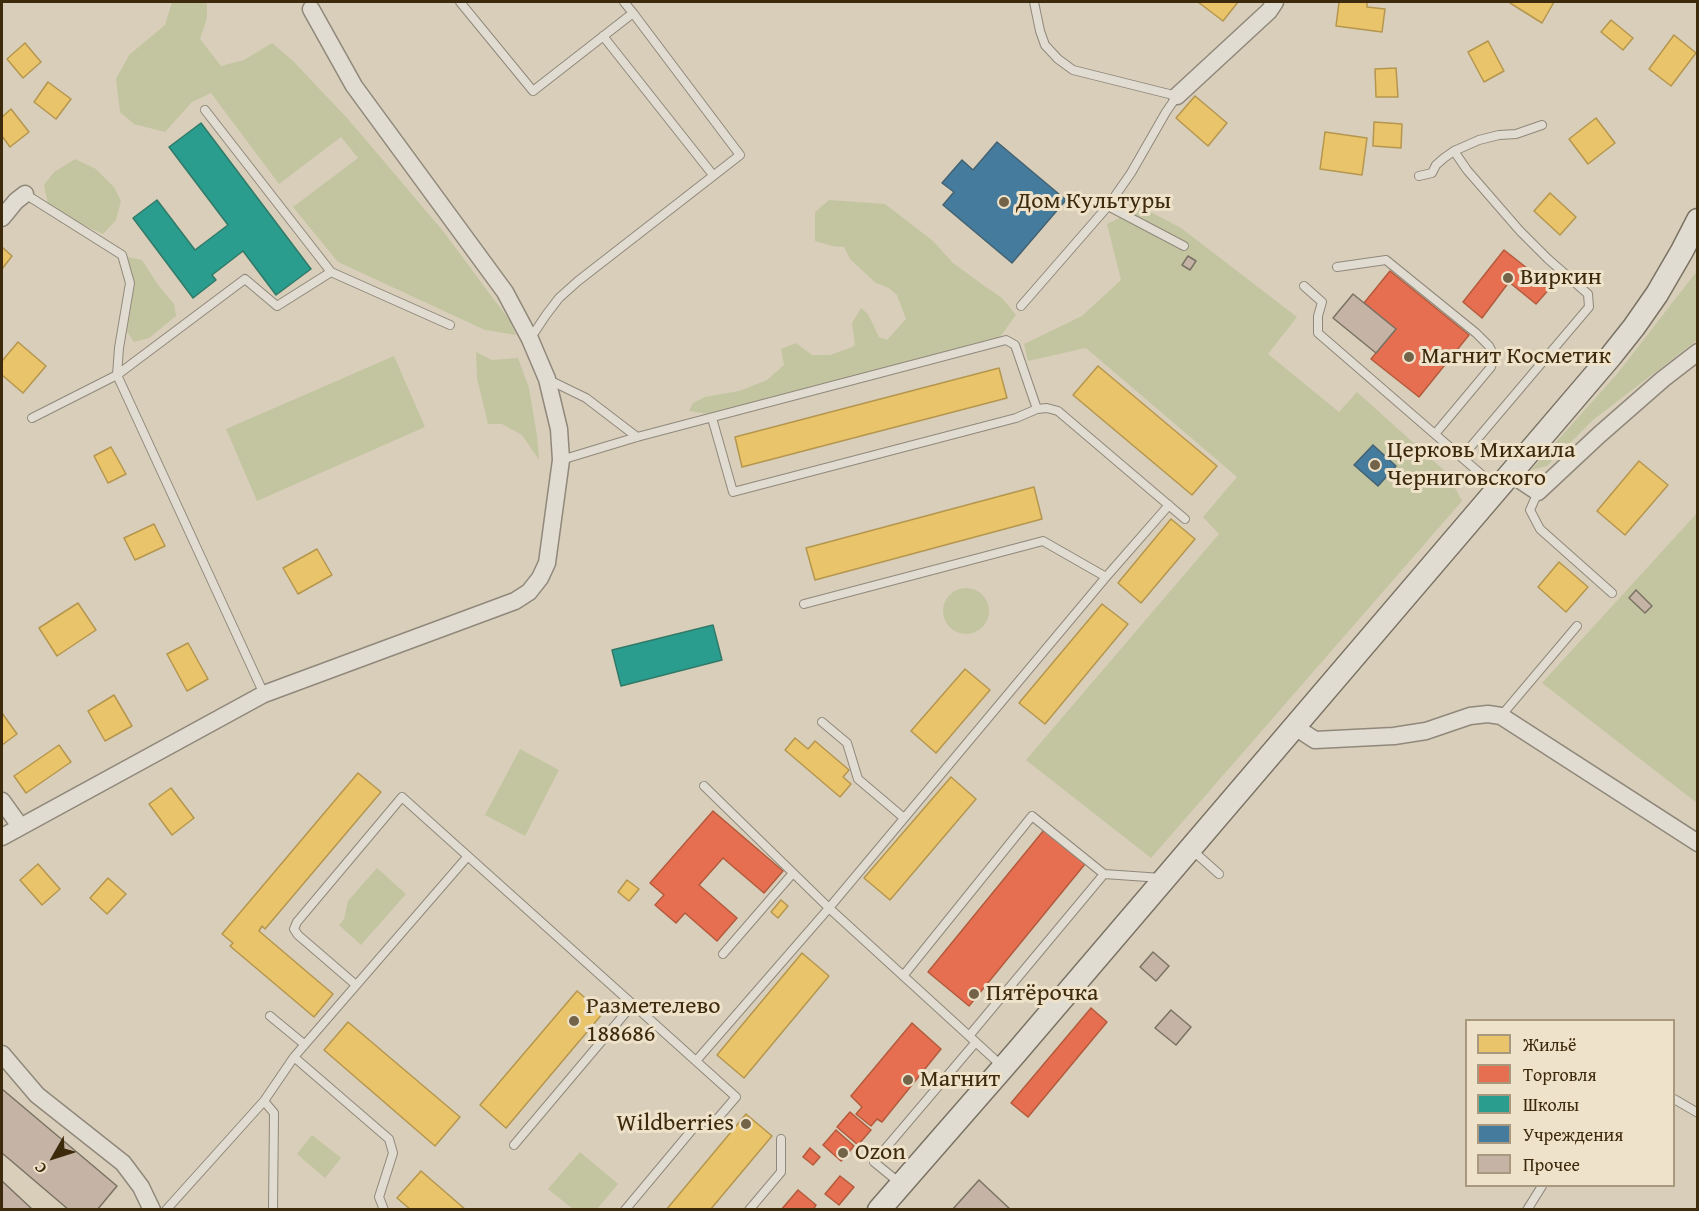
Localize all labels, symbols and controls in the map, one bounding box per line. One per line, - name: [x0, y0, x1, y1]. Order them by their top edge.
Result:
- place label: Дом Культуры: [1016, 188, 1171, 216]
- marker: Дом Культуры: [997, 195, 1011, 209]
- place label: Виркин: [1520, 264, 1602, 292]
- marker: Виркин: [1501, 271, 1515, 285]
- place label: Магнит Косметик: [1421, 343, 1611, 371]
- marker: Магнит Косметик: [1402, 350, 1416, 364]
- place label: Церковь Михаила Черниговского: [1387, 437, 1575, 493]
- marker: Церковь Михаила Черниговского: [1368, 458, 1382, 472]
- place label: Пятёрочка: [986, 980, 1098, 1008]
- marker: Пятёрочка: [967, 987, 981, 1001]
- place label: Разметелево 188686: [586, 993, 720, 1049]
- marker: Разметелево 188686: [567, 1014, 581, 1028]
- legend: [1465, 1019, 1675, 1187]
- text: Жильё: [1523, 1031, 1577, 1058]
- text: Торговля: [1523, 1061, 1597, 1088]
- place label: Магнит: [920, 1066, 1000, 1094]
- marker: Магнит: [901, 1073, 915, 1087]
- text: Школы: [1523, 1091, 1579, 1118]
- place label: Wildberries: [616, 1110, 734, 1138]
- marker: Wildberries: [739, 1117, 753, 1131]
- text: Учреждения: [1523, 1121, 1623, 1148]
- north arrow: [24, 1127, 84, 1187]
- place label: Ozon: [855, 1139, 906, 1167]
- marker: Ozon: [836, 1146, 850, 1160]
- text: Прочее: [1523, 1151, 1580, 1178]
- text: С: [28, 1157, 52, 1179]

